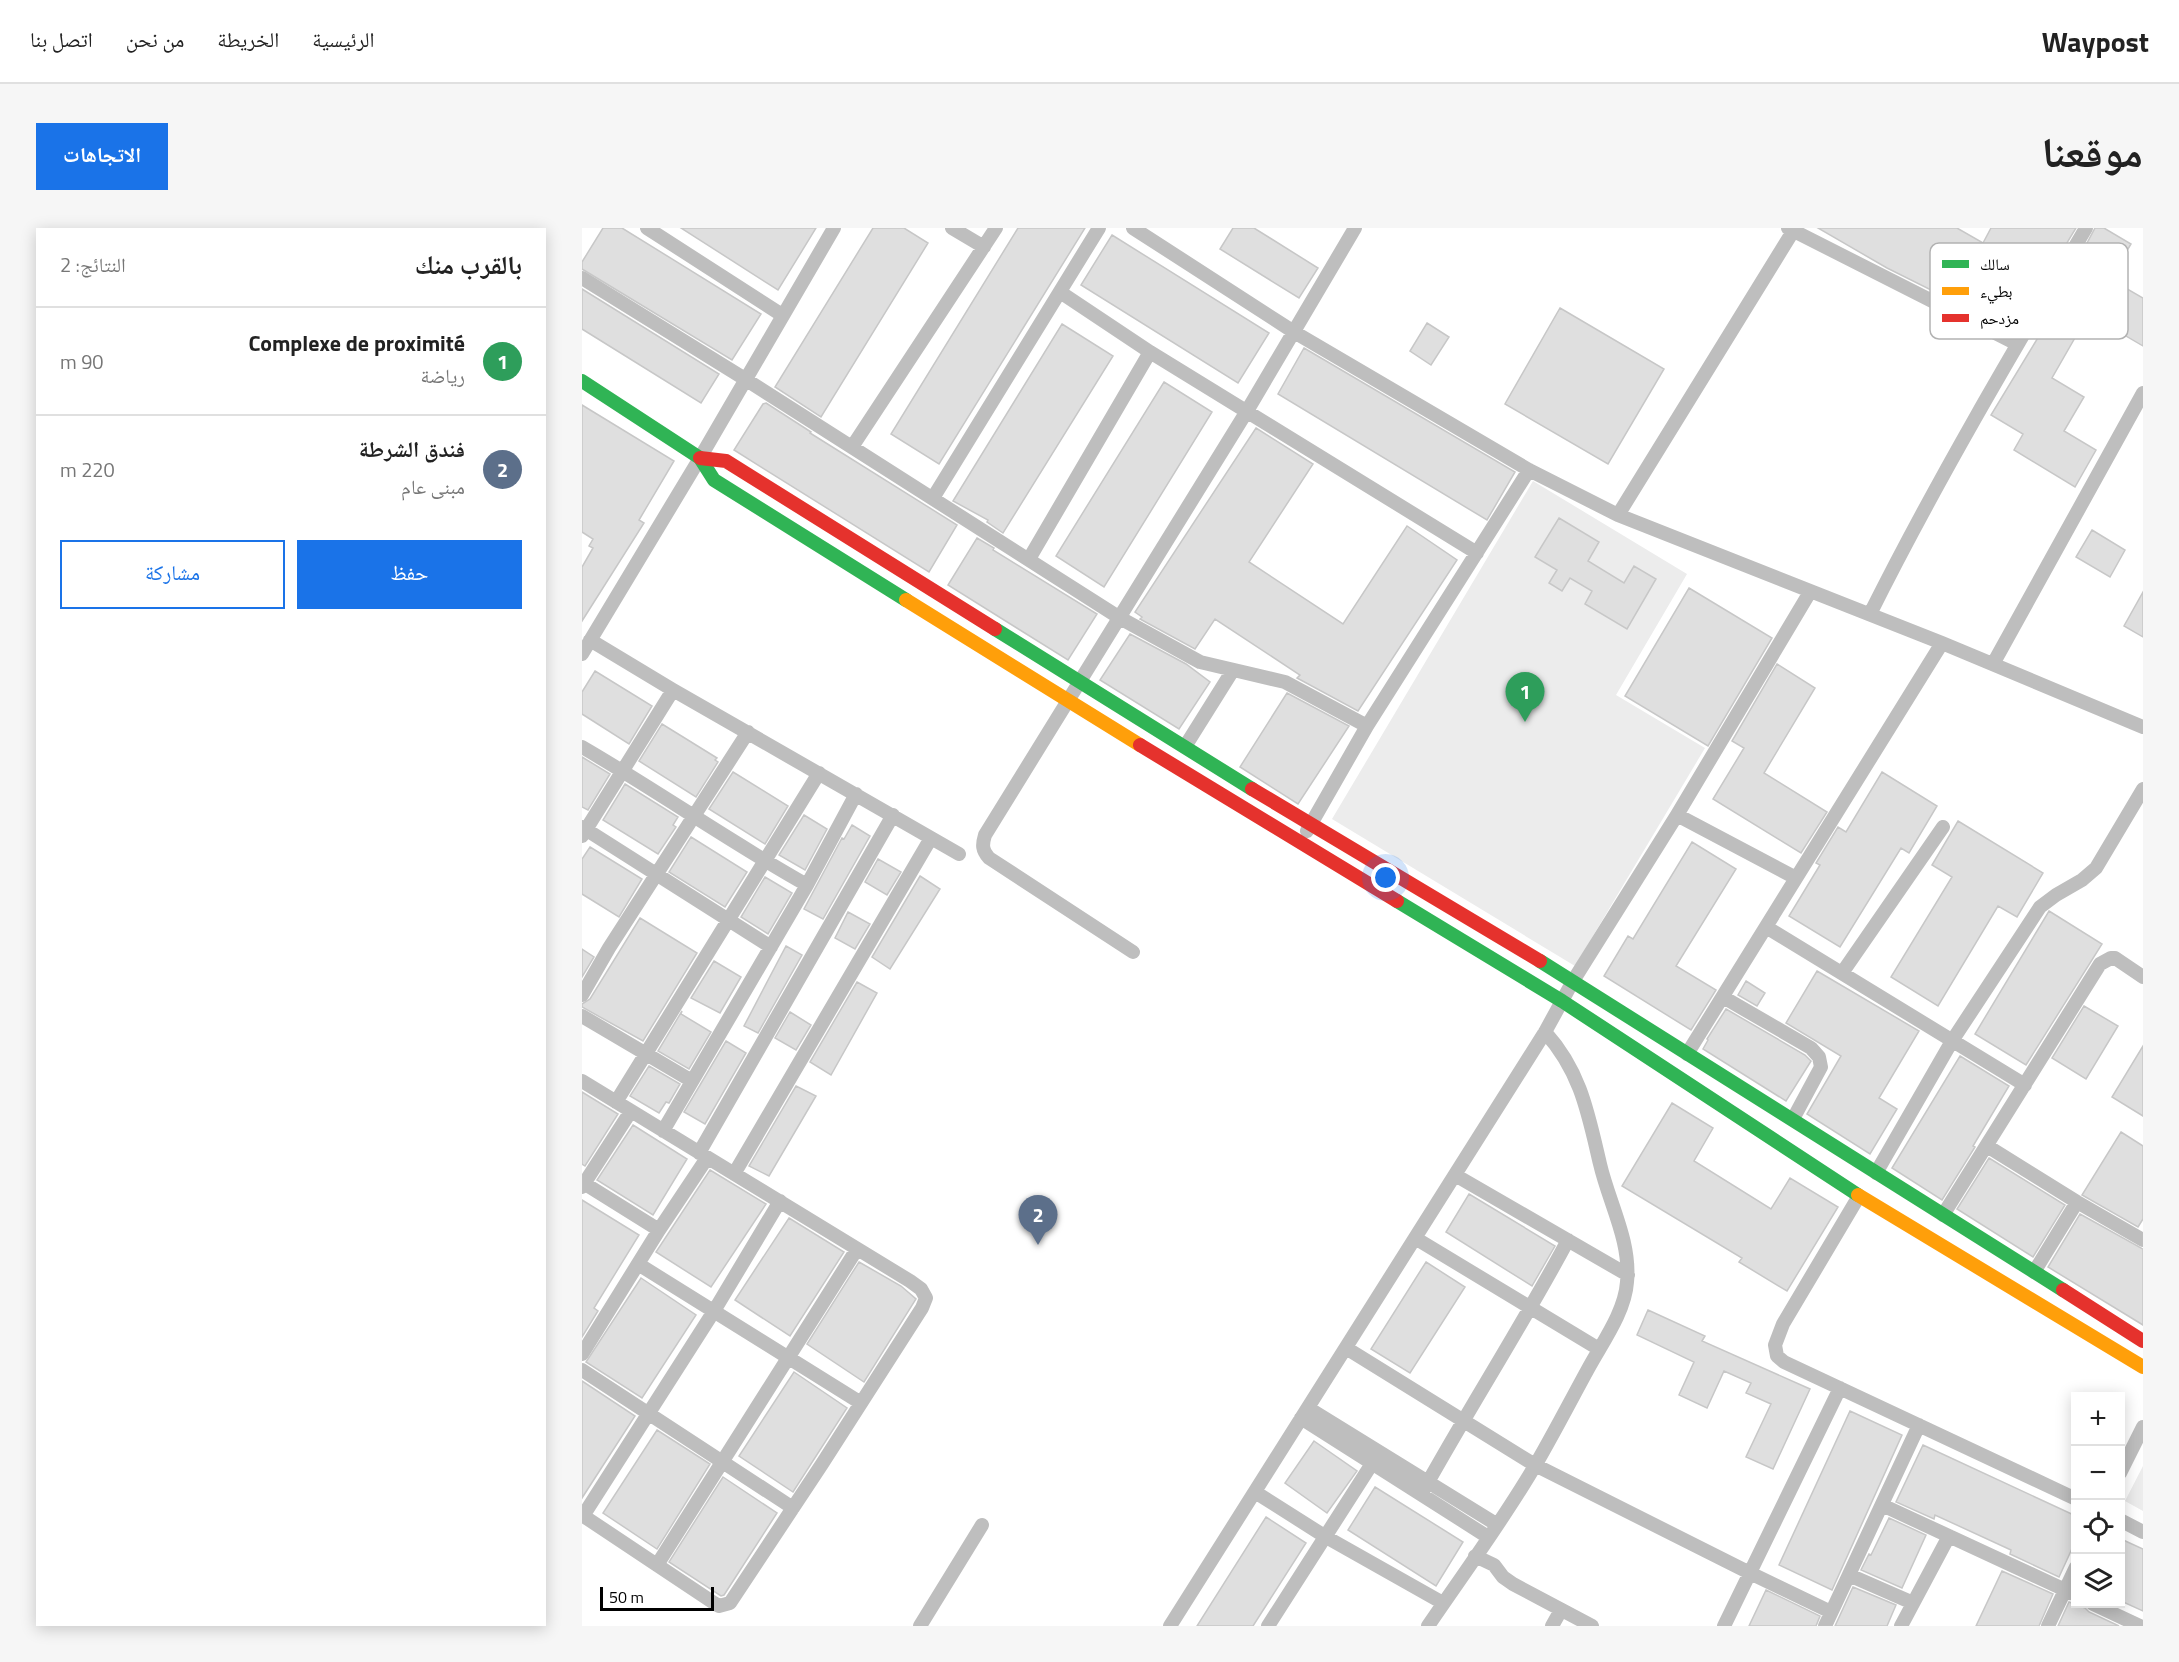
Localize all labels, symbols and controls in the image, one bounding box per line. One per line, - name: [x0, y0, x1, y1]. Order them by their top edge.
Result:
- text: Waypost: [2042, 20, 2149, 63]
- text: اتصل بنا: [30, 23, 93, 55]
- text: من نحن: [126, 23, 184, 55]
- text: الخريطة: [217, 23, 279, 55]
- text: الرئيسية: [312, 23, 374, 55]
- text: موقعنا: [2042, 119, 2143, 183]
- button: الاتجاهات: [36, 123, 168, 190]
- legend: [1930, 243, 2128, 339]
- text: بالقرب منك: [415, 245, 522, 284]
- text: النتائج: 2: [60, 249, 126, 280]
- text: سالك: [1980, 252, 2010, 276]
- text: بطيء: [1980, 279, 2012, 304]
- text: مزدحم: [1980, 306, 2019, 330]
- text: Complexe de proximité: [248, 326, 465, 360]
- text: 90 m: [60, 346, 104, 377]
- text: 1: [497, 346, 508, 377]
- text: رياضة: [421, 360, 465, 391]
- text: فندق الشرطة: [359, 432, 465, 466]
- text: 220 m: [60, 454, 115, 485]
- text: 2: [497, 454, 508, 485]
- text: مبنى عام: [401, 471, 465, 502]
- button: مشاركة: [60, 540, 285, 609]
- button: حفظ: [297, 540, 522, 609]
- pin: 1: [1506, 672, 1544, 722]
- your location: [1371, 863, 1400, 892]
- pin: 2: [1018, 1196, 1058, 1245]
- map controls: [2071, 1392, 2125, 1608]
- button: +: [2071, 1392, 2125, 1446]
- button: −: [2071, 1446, 2125, 1500]
- button: locate: [2071, 1500, 2125, 1554]
- button: layers: [2071, 1554, 2125, 1608]
- scale bar: [600, 1584, 714, 1612]
- text: 50 m: [609, 1585, 644, 1609]

